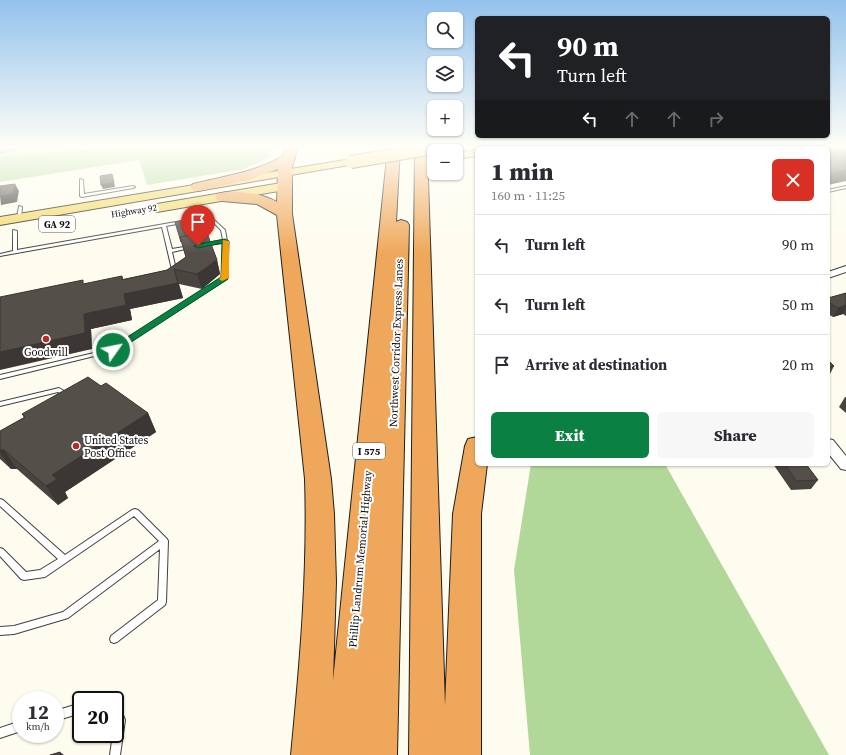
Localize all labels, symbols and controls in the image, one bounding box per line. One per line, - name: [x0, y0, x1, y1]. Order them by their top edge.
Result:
- map controls: [427, 12, 463, 180]
- button: search: [427, 12, 463, 48]
- text: 90 m: [557, 27, 619, 65]
- icon: left: [491, 32, 543, 84]
- button: layers: [427, 56, 463, 92]
- text: Turn left: [557, 63, 627, 88]
- button: +: [427, 100, 463, 136]
- icon: left: [579, 108, 601, 130]
- icon: ahead: [621, 108, 643, 130]
- icon: ahead: [663, 108, 685, 130]
- icon: right: [705, 108, 727, 130]
- button: −: [427, 144, 463, 180]
- text: 1 min: [491, 155, 554, 188]
- button: close: [772, 159, 814, 201]
- text: 160 m · 11:25: [491, 187, 565, 204]
- street label: Highway 92: [110, 201, 158, 221]
- pin: [181, 205, 215, 246]
- icon: arrive: [187, 211, 209, 233]
- road number: GA 92: [39, 216, 75, 232]
- icon: left: [491, 234, 513, 256]
- text: Turn left: [525, 234, 585, 255]
- text: 90 m: [782, 234, 814, 255]
- street label: Northwest Corridor Express Lanes: [386, 258, 407, 427]
- icon: left: [491, 294, 513, 316]
- text: Turn left: [525, 294, 585, 315]
- text: 50 m: [782, 294, 814, 315]
- position arrow: [92, 329, 134, 371]
- marker: Goodwill: [41, 334, 51, 344]
- place label: Goodwill: [24, 345, 68, 360]
- icon: arrive: [491, 354, 513, 376]
- text: Arrive at destination: [525, 354, 667, 375]
- text: 20 m: [782, 354, 814, 375]
- button: Exit: [491, 412, 649, 458]
- button: Share: [657, 412, 814, 458]
- place label: United States Post Office: [84, 433, 148, 461]
- marker: United States Post Office: [71, 441, 81, 451]
- road number: I 575: [353, 443, 385, 459]
- street label: Phillip Landrum Memorial Highway: [345, 470, 376, 648]
- speed limit sign: 20: [72, 691, 124, 743]
- text: 12: [27, 698, 49, 726]
- text: km/h: [26, 720, 50, 733]

